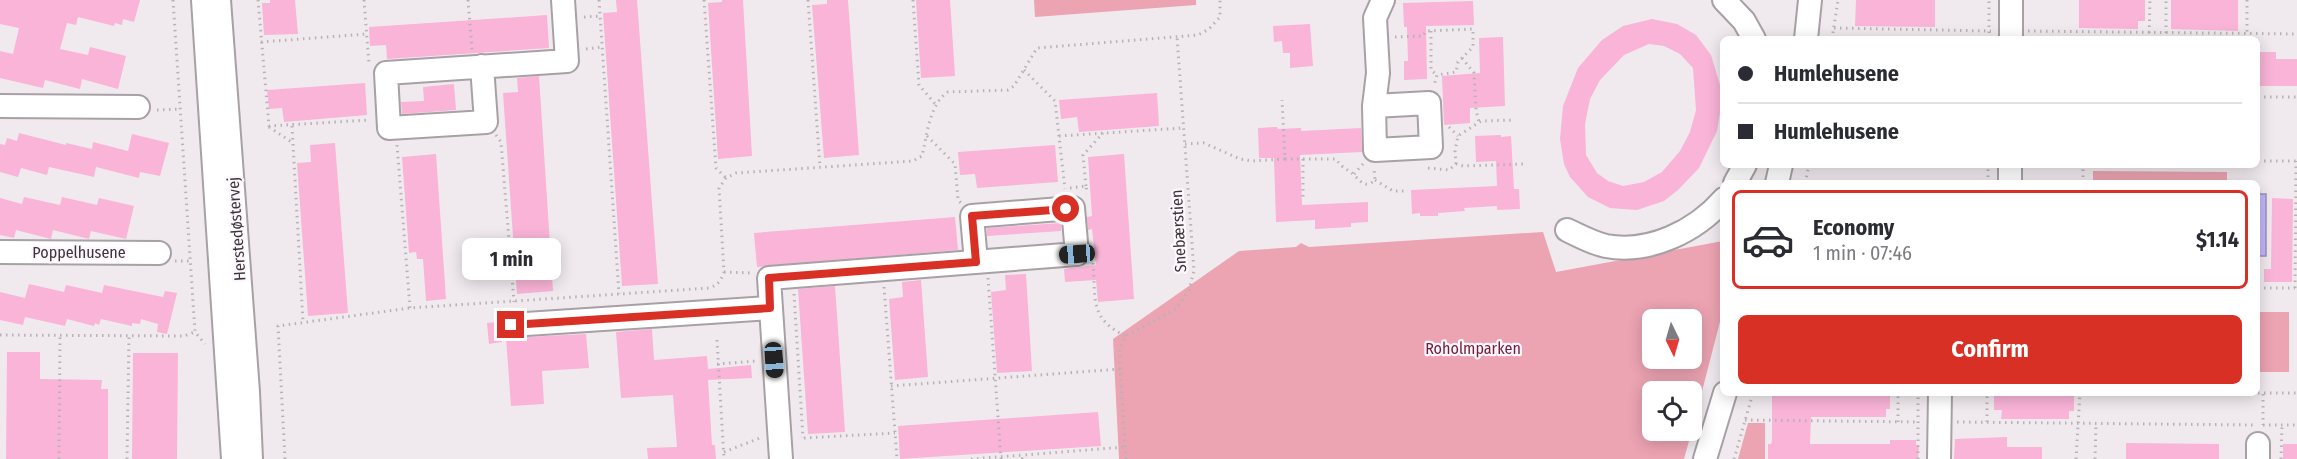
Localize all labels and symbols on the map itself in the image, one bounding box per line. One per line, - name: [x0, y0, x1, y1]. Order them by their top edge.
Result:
- street label: Herstedøstervej: [223, 176, 250, 281]
- street label: Snebærstien: [1167, 189, 1190, 273]
- route start: [1052, 195, 1079, 222]
- callout: 1 min: [462, 238, 560, 280]
- street label: Poppelhusene: [32, 243, 126, 262]
- car: [1058, 244, 1096, 264]
- north arrow: [1642, 309, 1702, 369]
- route end: [497, 311, 524, 338]
- park label: Roholmparken: [1425, 339, 1521, 358]
- car: [764, 341, 784, 379]

